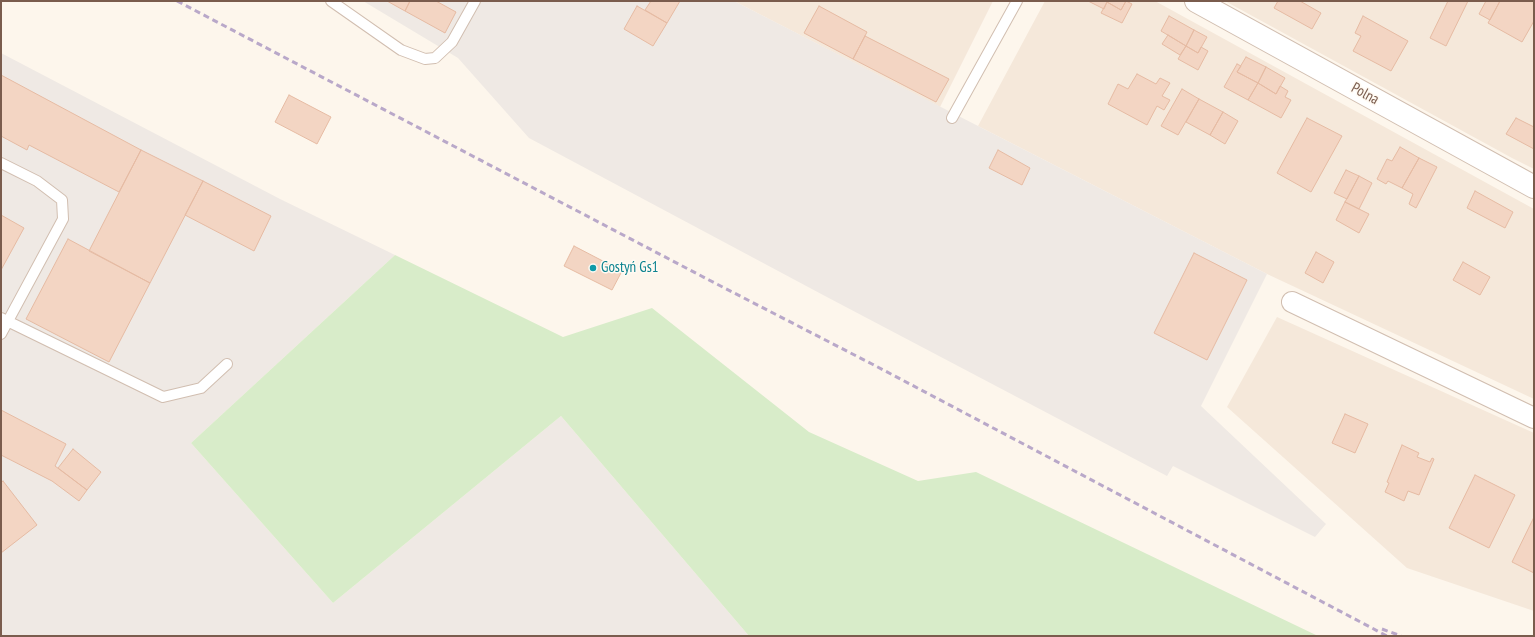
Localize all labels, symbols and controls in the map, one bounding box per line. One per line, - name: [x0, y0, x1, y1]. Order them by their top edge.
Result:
- street label: Polna: [1348, 79, 1382, 109]
- place label: Gostyń Gs1: [601, 259, 659, 277]
- marker: Gostyń Gs1: [588, 263, 598, 273]

